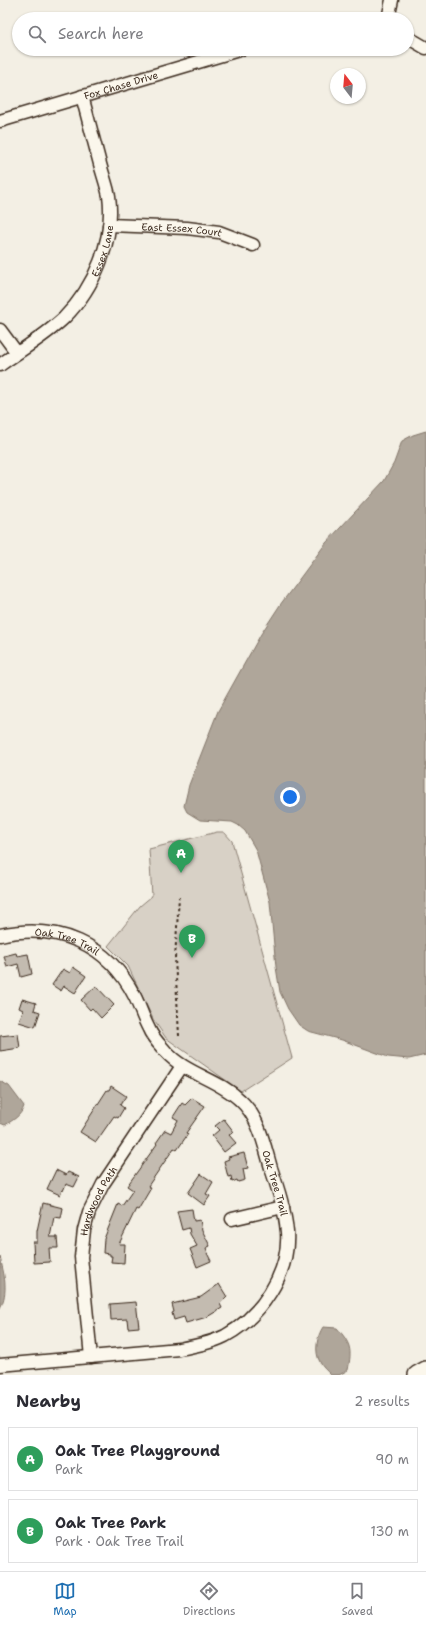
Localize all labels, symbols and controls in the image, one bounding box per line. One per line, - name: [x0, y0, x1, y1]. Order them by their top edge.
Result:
- search box: [12, 12, 414, 56]
- icon: search: [26, 23, 48, 45]
- text: Search here: [58, 24, 144, 44]
- street label: Fox Chase Drive: [82, 68, 160, 102]
- north arrow: [330, 68, 366, 104]
- street label: East Essex Court: [141, 220, 224, 239]
- street label: Essex Lane: [88, 224, 116, 279]
- your location: [280, 787, 300, 807]
- pin: A: [168, 840, 194, 873]
- street label: Oak Tree Trail: [34, 925, 102, 958]
- pin: B: [179, 925, 205, 958]
- street label: Oak Tree Trail: [260, 1149, 291, 1217]
- street label: Hardwood Path: [77, 1163, 120, 1236]
- text: Nearby: [16, 1390, 81, 1412]
- text: 2 results: [354, 1393, 410, 1410]
- text: Oak Tree Playground: [55, 1441, 220, 1461]
- text: A: [25, 1451, 35, 1468]
- text: 90 m: [375, 1451, 409, 1468]
- text: Park: [55, 1461, 83, 1478]
- text: Oak Tree Park: [55, 1513, 166, 1533]
- text: B: [26, 1523, 34, 1540]
- text: 130 m: [371, 1523, 409, 1540]
- text: Park · Oak Tree Trail: [55, 1533, 184, 1550]
- tab: Map: [53, 1580, 77, 1619]
- tab: Directions: [183, 1580, 235, 1619]
- tab: Saved: [342, 1580, 373, 1619]

